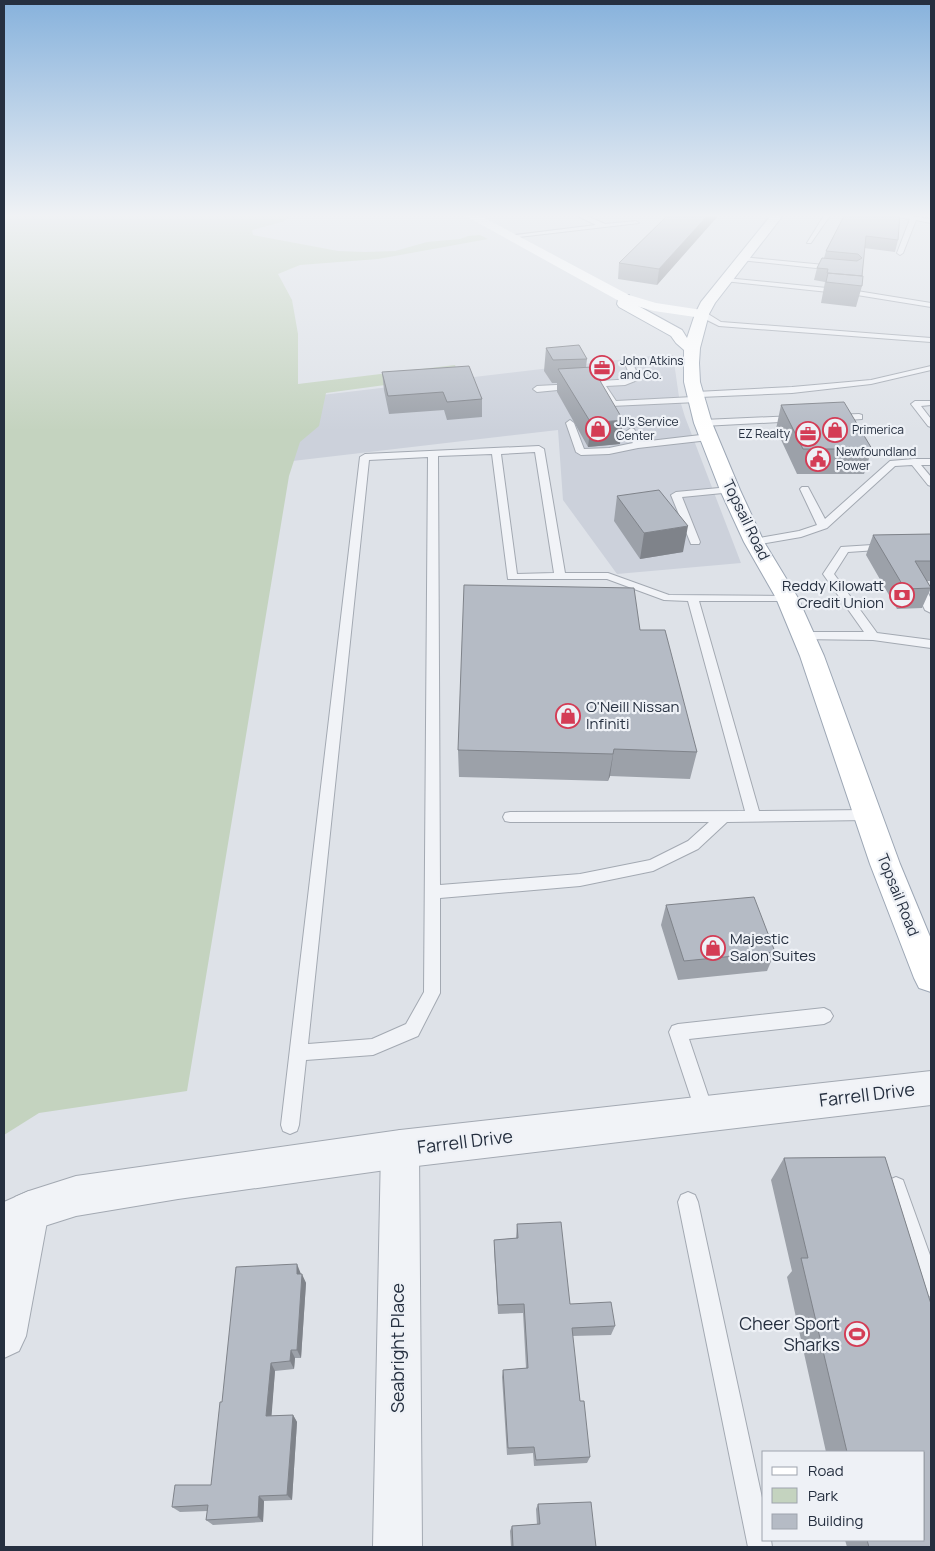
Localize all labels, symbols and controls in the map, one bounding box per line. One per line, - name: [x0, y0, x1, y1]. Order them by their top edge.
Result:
- place label: John Atkins and Co.: [620, 352, 684, 383]
- office icon: John Atkins and Co.: [589, 355, 615, 381]
- place label: JJ's Service Center: [616, 413, 679, 444]
- shop icon: JJ's Service Center: [585, 416, 611, 442]
- shop icon: Primerica: [822, 417, 848, 443]
- office icon: EZ Realty: [795, 421, 821, 447]
- place label: Primerica: [852, 421, 904, 438]
- place label: EZ Realty: [739, 425, 791, 442]
- place label: Newfoundland Power: [836, 443, 916, 474]
- public building icon: Newfoundland Power: [805, 446, 831, 472]
- street label: Topsail Road: [718, 476, 775, 564]
- place label: Reddy Kilowatt Credit Union: [782, 575, 884, 613]
- bank icon: Reddy Kilowatt Credit Union: [889, 582, 915, 608]
- place label: O'Neill Nissan Infiniti: [586, 696, 679, 734]
- shop icon: O'Neill Nissan Infiniti: [555, 703, 581, 729]
- street label: Topsail Road: [872, 850, 925, 939]
- place label: Majestic Salon Suites: [730, 928, 816, 966]
- shop icon: Majestic Salon Suites: [700, 935, 726, 961]
- street label: Farrell Drive: [818, 1076, 916, 1112]
- street label: Farrell Drive: [416, 1123, 514, 1159]
- street label: Seabright Place: [385, 1283, 409, 1413]
- place label: Cheer Sport Sharks: [739, 1311, 840, 1356]
- sports icon: Cheer Sport Sharks: [844, 1321, 870, 1347]
- legend: [762, 1451, 925, 1541]
- text: Road: [808, 1460, 844, 1481]
- text: Park: [808, 1485, 838, 1506]
- text: Building: [808, 1510, 863, 1531]

